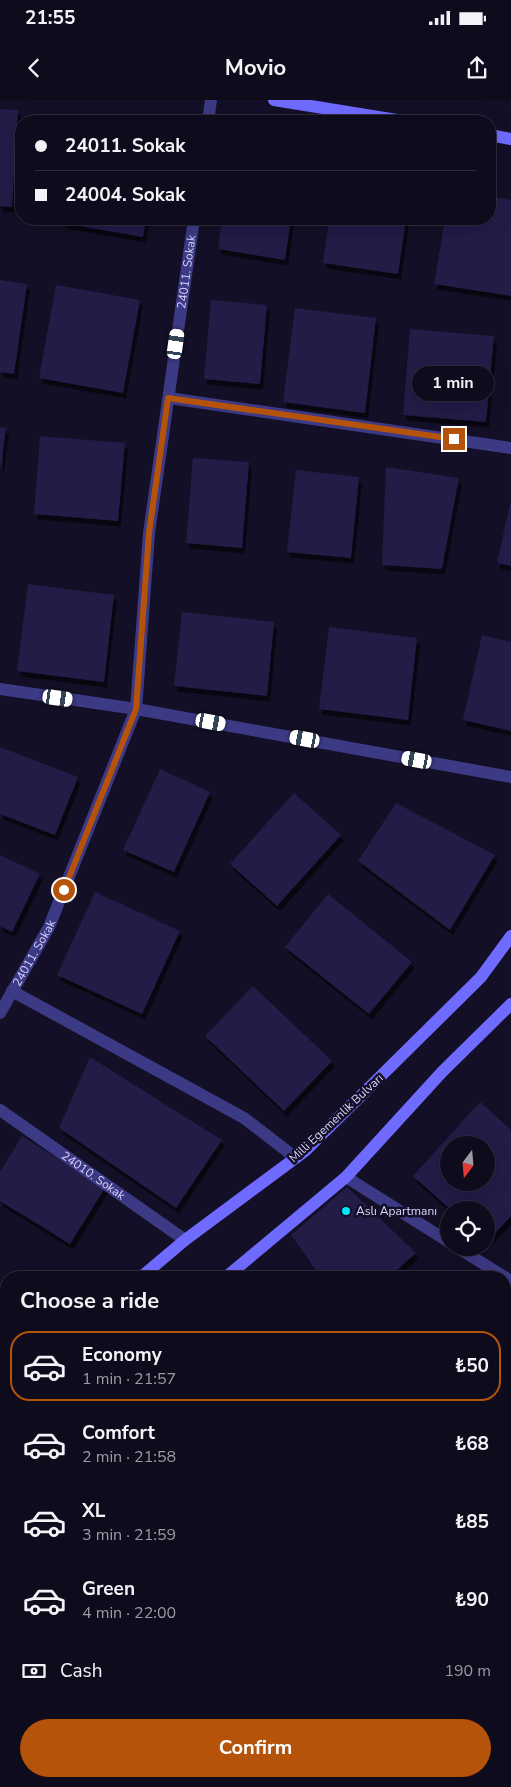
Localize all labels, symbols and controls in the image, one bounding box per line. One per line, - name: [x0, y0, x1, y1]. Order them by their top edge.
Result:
- text: 21:55: [25, 5, 75, 31]
- text: Movio: [225, 53, 286, 83]
- icon: back: [20, 54, 48, 82]
- icon: share: [463, 54, 491, 82]
- text: 24011. Sokak: [65, 133, 185, 159]
- text: 24004. Sokak: [65, 182, 185, 208]
- street label: 24011. Sokak: [173, 233, 200, 310]
- car: [166, 328, 185, 360]
- callout: 1 min: [413, 366, 495, 402]
- text: 1 min: [432, 372, 474, 394]
- route end: [443, 428, 465, 450]
- car: [42, 688, 73, 708]
- car: [194, 712, 227, 732]
- car: [288, 729, 321, 749]
- car: [400, 750, 433, 770]
- route start: [53, 879, 75, 901]
- street label: 24011. Sokak: [9, 916, 59, 989]
- street label: Milli Egemenlik Bulvarı: [286, 1070, 386, 1166]
- north arrow: [440, 1136, 495, 1191]
- map controls: [440, 1136, 495, 1256]
- street label: 24010. Sokak: [58, 1148, 129, 1204]
- button: locate: [440, 1201, 495, 1256]
- place label: Aslı Apartmanı: [356, 1203, 437, 1219]
- marker: Aslı Apartmanı: [340, 1205, 352, 1217]
- text: Choose a ride: [20, 1286, 159, 1316]
- text: Economy: [82, 1342, 162, 1368]
- icon: car: [22, 1344, 67, 1389]
- text: ₺50: [455, 1353, 489, 1379]
- text: 1 min · 21:57: [82, 1368, 176, 1390]
- text: Comfort: [82, 1420, 155, 1446]
- icon: car: [22, 1422, 67, 1467]
- text: ₺68: [455, 1431, 489, 1457]
- text: 2 min · 21:58: [82, 1446, 176, 1468]
- text: XL: [82, 1498, 105, 1524]
- icon: car: [22, 1500, 67, 1545]
- text: ₺85: [455, 1509, 489, 1535]
- text: 3 min · 21:59: [82, 1524, 176, 1546]
- text: Green: [82, 1576, 135, 1602]
- icon: car: [22, 1578, 67, 1623]
- text: ₺90: [455, 1587, 489, 1613]
- text: 4 min · 22:00: [82, 1602, 176, 1624]
- icon: cash: [20, 1657, 48, 1685]
- text: Cash: [60, 1658, 102, 1684]
- text: 190 m: [444, 1660, 491, 1682]
- button: Confirm: [20, 1719, 491, 1777]

